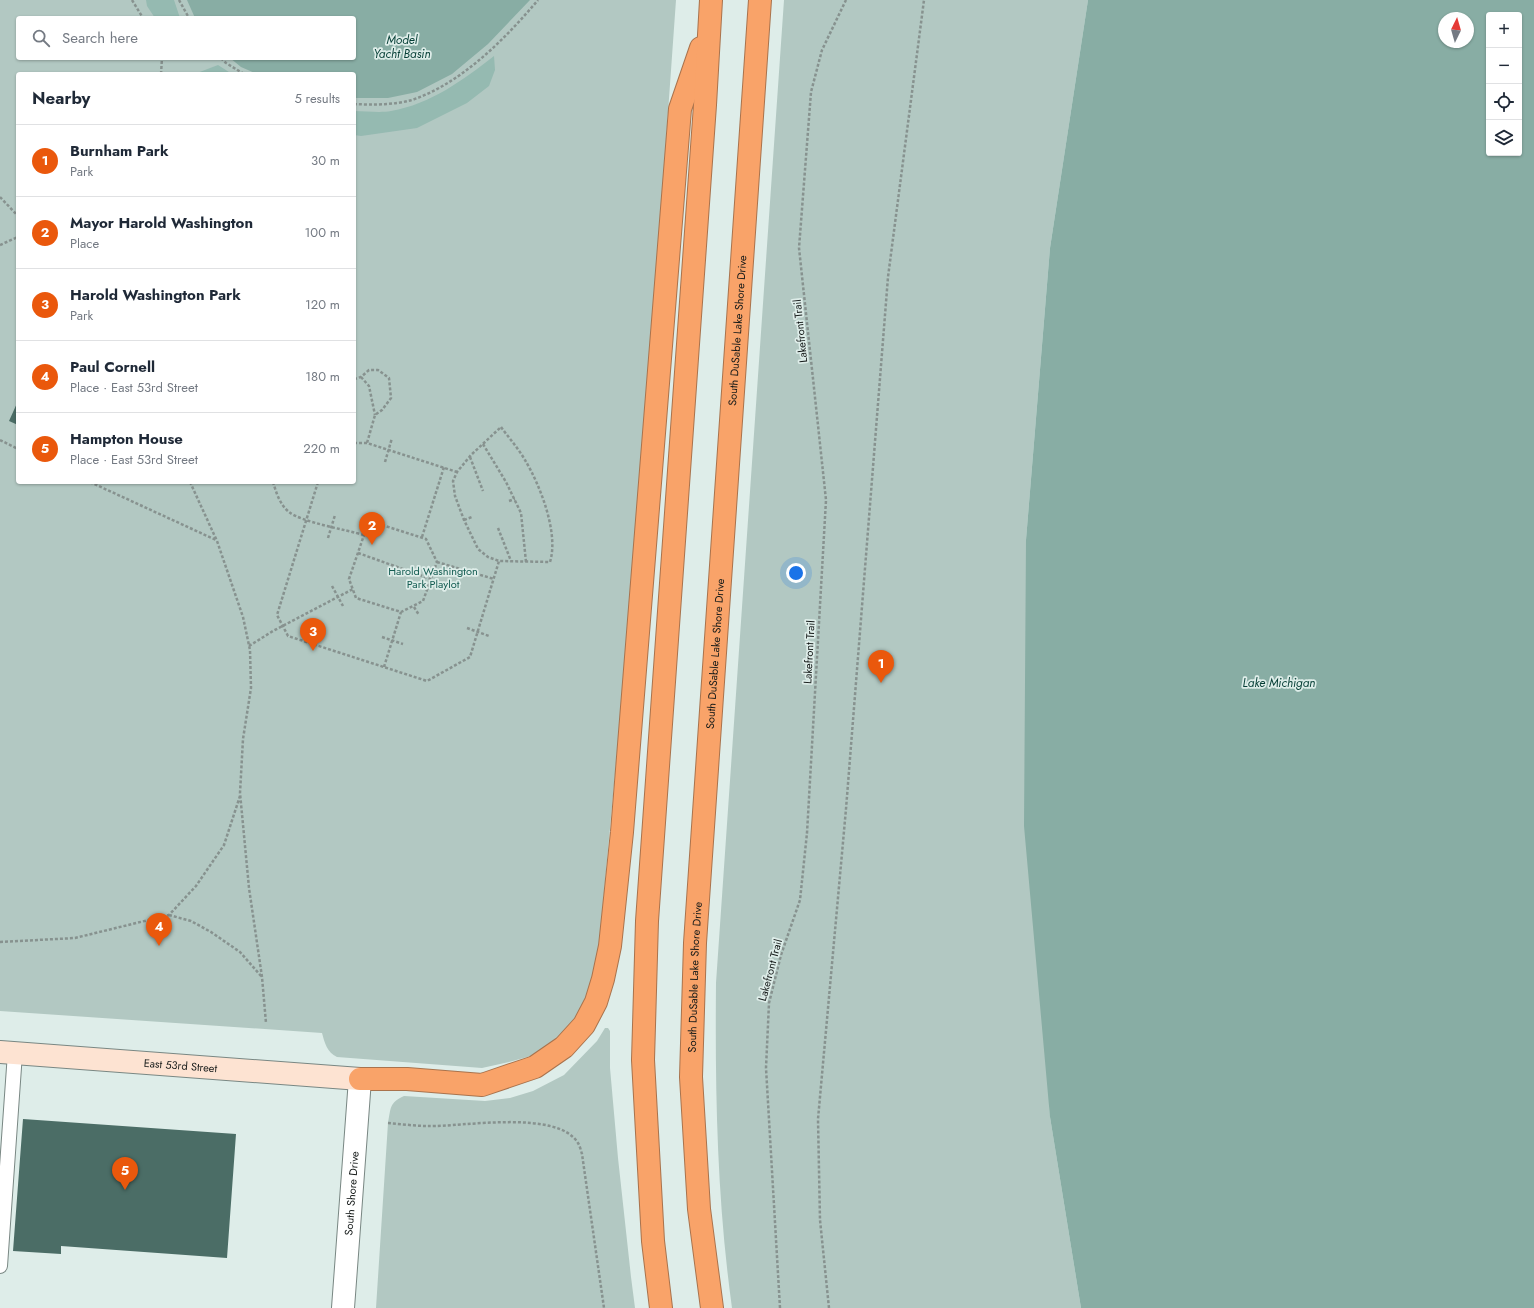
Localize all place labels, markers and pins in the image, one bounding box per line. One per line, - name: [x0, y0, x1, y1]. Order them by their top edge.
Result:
- pin: 2: [359, 512, 385, 545]
- pin: 3: [300, 618, 326, 651]
- pin: 1: [868, 650, 894, 683]
- pin: 4: [146, 913, 172, 946]
- pin: 5: [112, 1157, 138, 1190]

